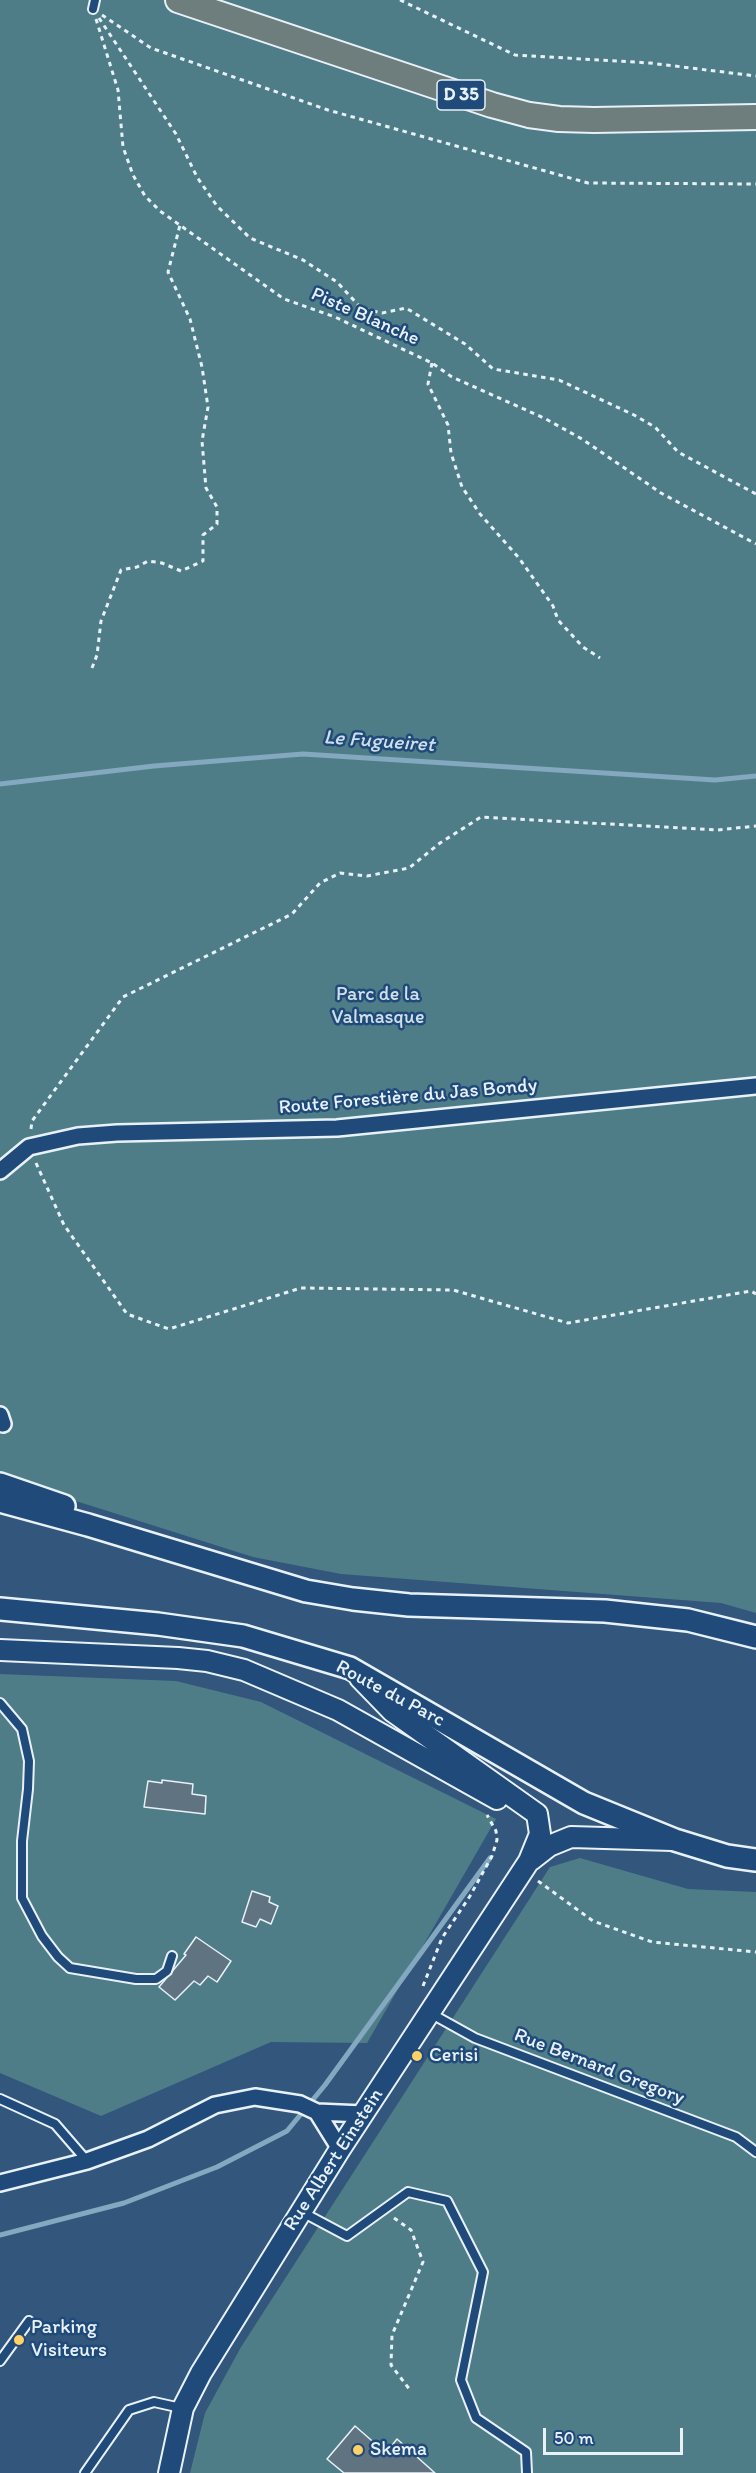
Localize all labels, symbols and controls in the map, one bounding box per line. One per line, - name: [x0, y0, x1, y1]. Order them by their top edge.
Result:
- road number: D 35: [437, 80, 485, 110]
- street label: Piste Blanche: [307, 282, 423, 352]
- water label: Le Fugueiret: [323, 726, 435, 758]
- park label: Parc de la Valmasque: [332, 983, 424, 1030]
- street label: Route Forestière du Jas Bondy: [278, 1074, 538, 1120]
- street label: Route du Parc: [332, 1655, 448, 1733]
- street label: Rue Bernard Gregory: [510, 2023, 688, 2111]
- place label: Cerisi: [429, 2044, 478, 2068]
- marker: Cerisi: [410, 2049, 424, 2063]
- street label: Rue Albert Einstein: [279, 2084, 389, 2236]
- place label: Parking Visiteurs: [31, 2316, 107, 2363]
- marker: Parking Visiteurs: [12, 2333, 26, 2347]
- scale bar: [546, 2416, 686, 2454]
- text: 50 m: [554, 2427, 594, 2449]
- place label: Skema: [370, 2438, 427, 2462]
- marker: Skema: [351, 2443, 365, 2457]

